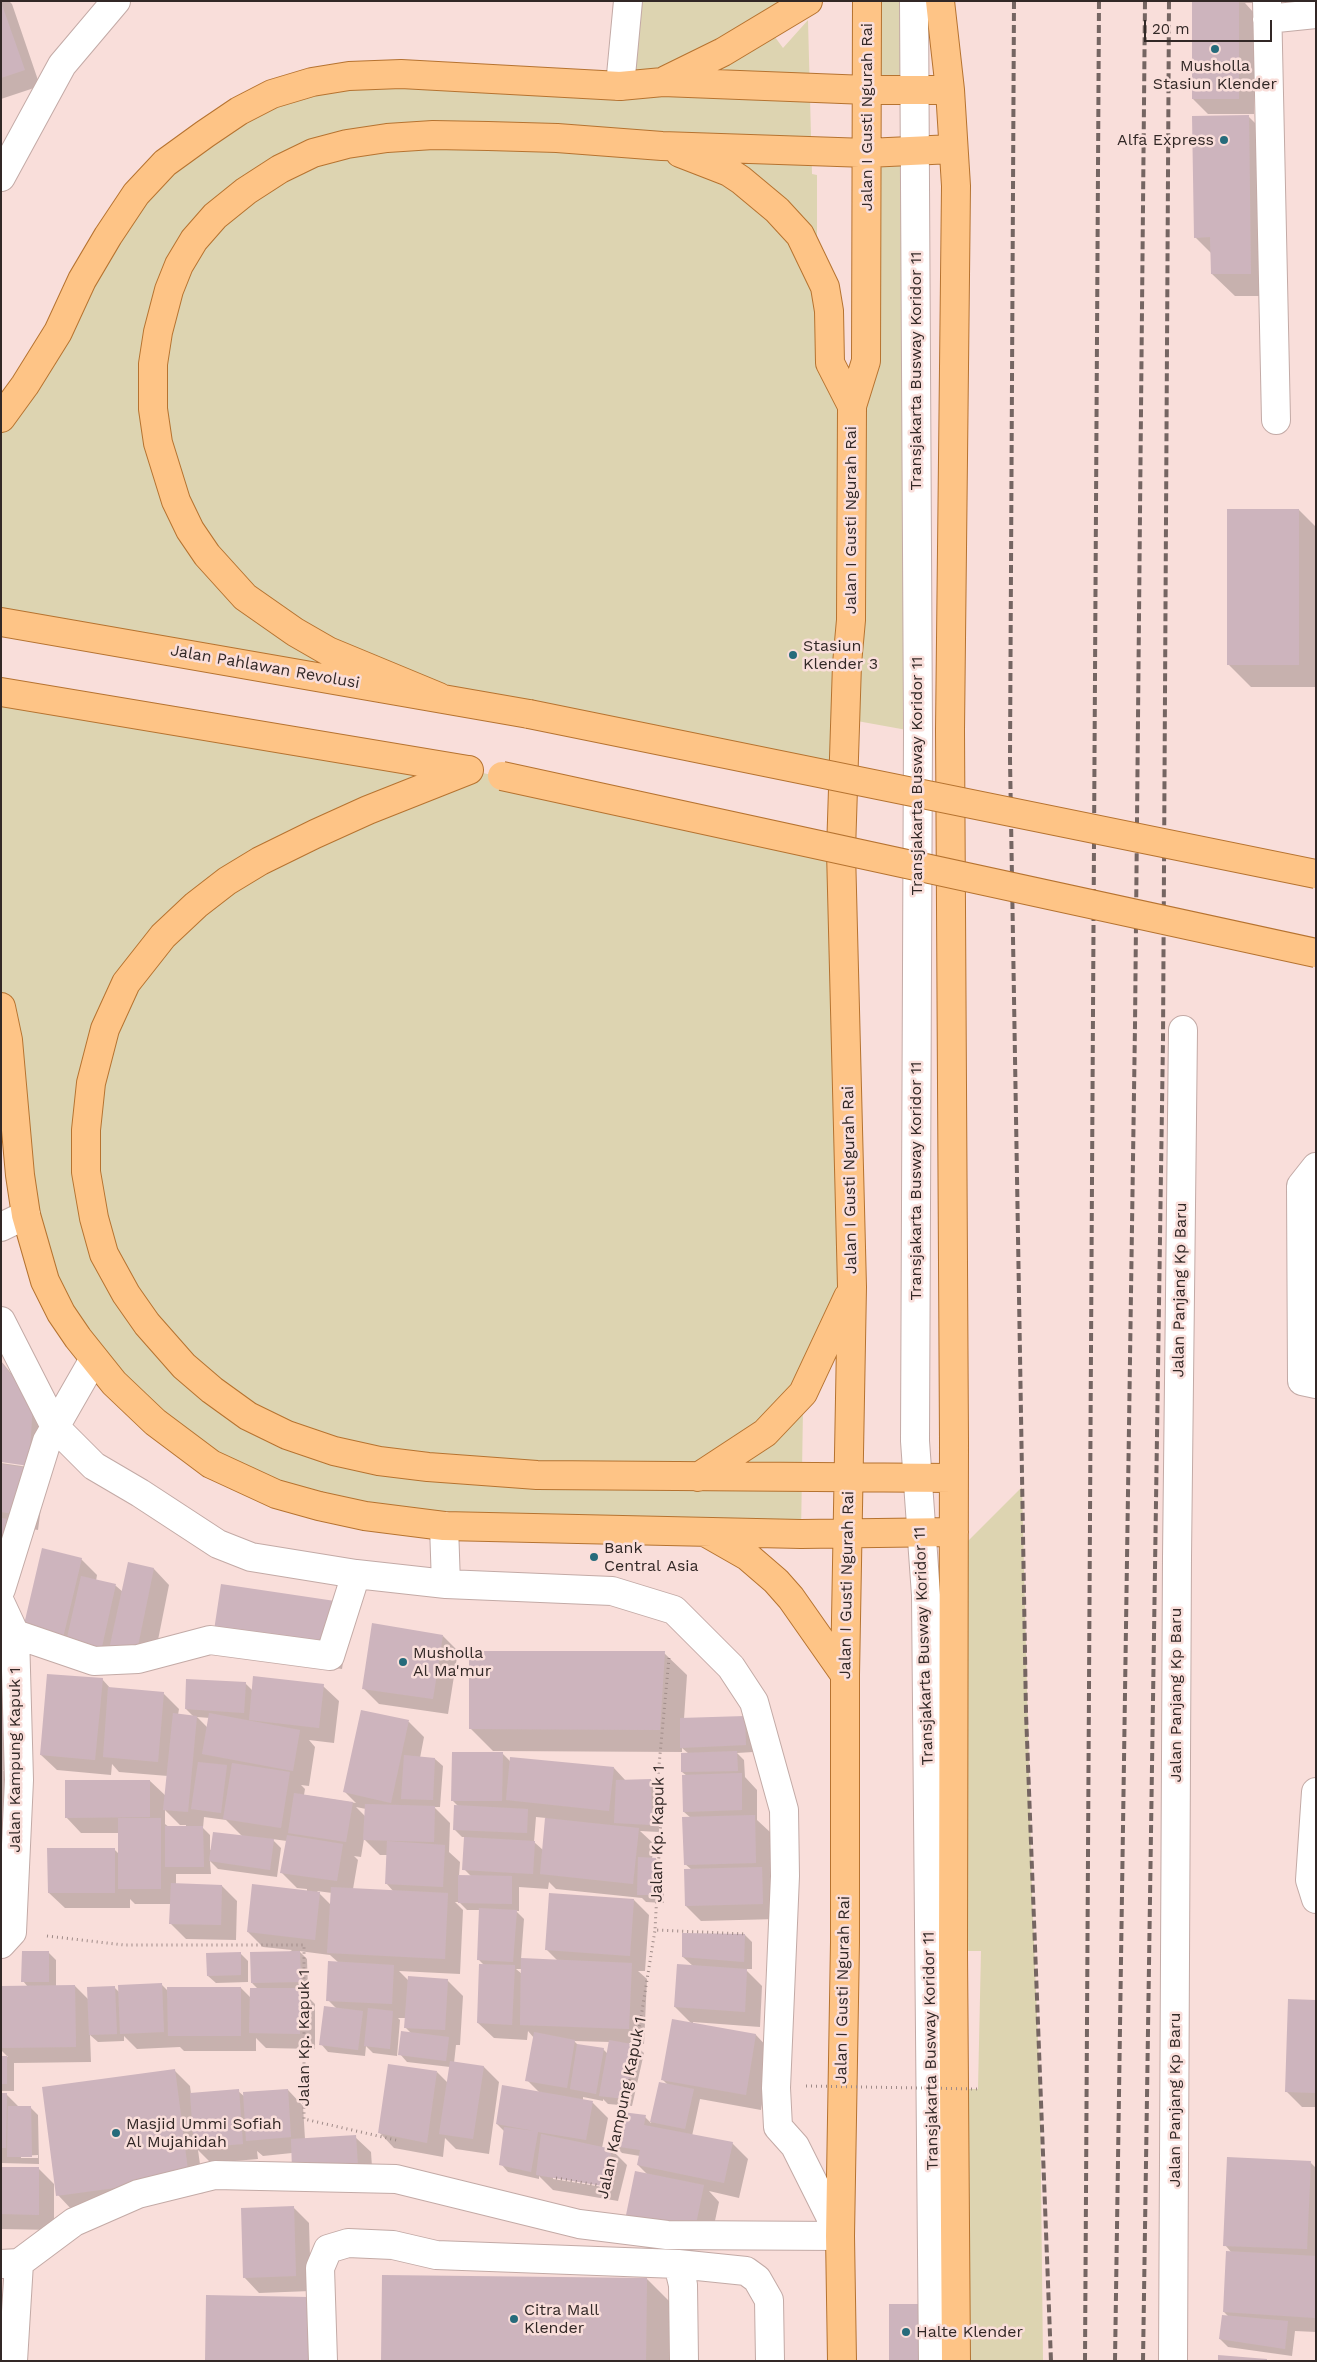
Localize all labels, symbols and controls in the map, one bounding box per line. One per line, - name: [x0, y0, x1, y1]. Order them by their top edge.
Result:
- scale bar: [1147, 10, 1274, 42]
- text: 20 m: [1152, 20, 1190, 38]
- street label: Jalan I Gusti Ngurah Rai: [857, 23, 877, 211]
- marker: Musholla Stasiun Klender: [1209, 43, 1221, 55]
- place label: Musholla Stasiun Klender: [1153, 56, 1277, 94]
- place label: Alfa Express: [1117, 130, 1214, 150]
- marker: Alfa Express: [1218, 134, 1230, 146]
- street label: Transjakarta Busway Koridor 11: [906, 252, 926, 490]
- street label: Jalan I Gusti Ngurah Rai: [841, 426, 861, 614]
- place label: Stasiun Klender 3: [803, 636, 878, 674]
- street label: Jalan Pahlawan Revolusi: [169, 641, 361, 693]
- marker: Stasiun Klender 3: [787, 649, 799, 661]
- street label: Transjakarta Busway Koridor 11: [907, 657, 927, 895]
- street label: Transjakarta Busway Koridor 11: [906, 1062, 926, 1300]
- street label: Jalan I Gusti Ngurah Rai: [839, 1086, 861, 1274]
- street label: Jalan Panjang Kp Baru: [1169, 1202, 1191, 1378]
- street label: Jalan I Gusti Ngurah Rai: [836, 1491, 858, 1679]
- street label: Transjakarta Busway Koridor 11: [910, 1526, 938, 1766]
- place label: Bank Central Asia: [604, 1538, 699, 1576]
- marker: Bank Central Asia: [588, 1551, 600, 1563]
- street label: Jalan Panjang Kp Baru: [1166, 1608, 1186, 1782]
- place label: Musholla Al Ma'mur: [413, 1643, 491, 1681]
- marker: Musholla Al Ma'mur: [397, 1656, 409, 1668]
- street label: Jalan Kampung Kapuk 1: [5, 1667, 25, 1853]
- street label: Jalan Kp. Kapuk 1: [647, 1765, 669, 1903]
- street label: Jalan I Gusti Ngurah Rai: [832, 1896, 854, 2084]
- street label: Transjakarta Busway Koridor 11: [919, 1931, 943, 2171]
- street label: Jalan Kp. Kapuk 1: [294, 1969, 314, 2107]
- street label: Jalan Panjang Kp Baru: [1165, 2013, 1185, 2187]
- street label: Jalan Kampung Kapuk 1: [593, 2015, 651, 2201]
- place label: Masjid Ummi Sofiah Al Mujahidah: [126, 2114, 282, 2152]
- marker: Masjid Ummi Sofiah Al Mujahidah: [110, 2127, 122, 2139]
- place label: Citra Mall Klender: [524, 2300, 599, 2338]
- marker: Citra Mall Klender: [508, 2313, 520, 2325]
- place label: Halte Klender: [916, 2322, 1023, 2342]
- marker: Halte Klender: [900, 2326, 912, 2338]

